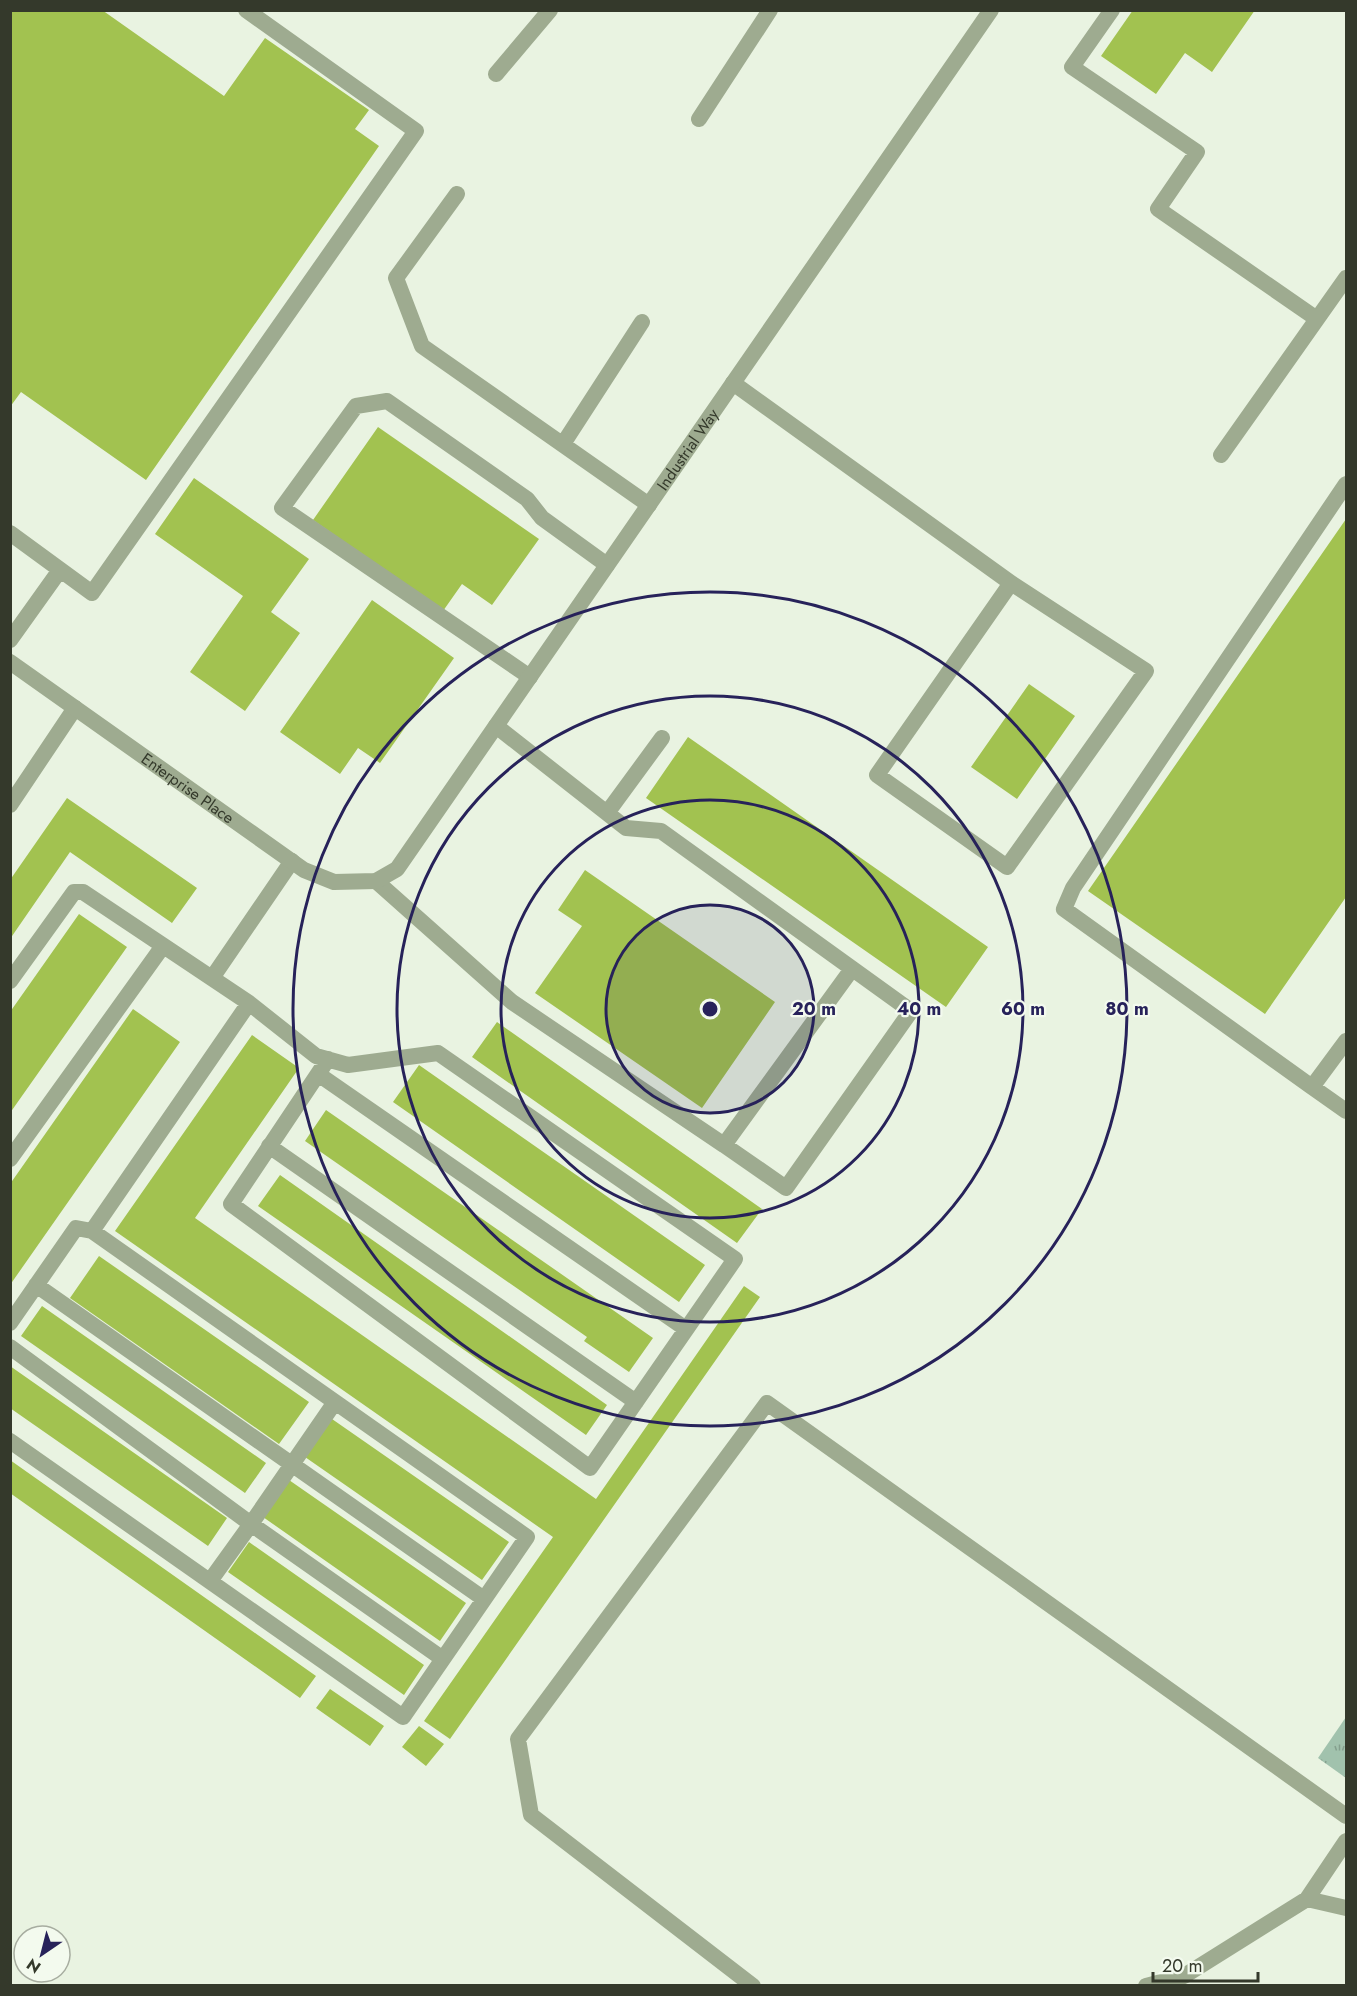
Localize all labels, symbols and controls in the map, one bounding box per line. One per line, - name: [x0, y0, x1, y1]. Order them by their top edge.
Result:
- street label: Industrial Way: [651, 403, 725, 495]
- street label: Enterprise Place: [136, 747, 239, 829]
- text: 20 m: [792, 996, 836, 1022]
- text: 40 m: [897, 996, 941, 1022]
- text: 60 m: [1001, 996, 1045, 1022]
- text: 80 m: [1105, 996, 1149, 1022]
- centre of rings: [700, 999, 720, 1019]
- north arrow: [12, 1924, 72, 1984]
- scale bar: [1153, 1945, 1258, 1983]
- text: N: [22, 1953, 45, 1979]
- text: 20 m: [1162, 1953, 1202, 1979]

